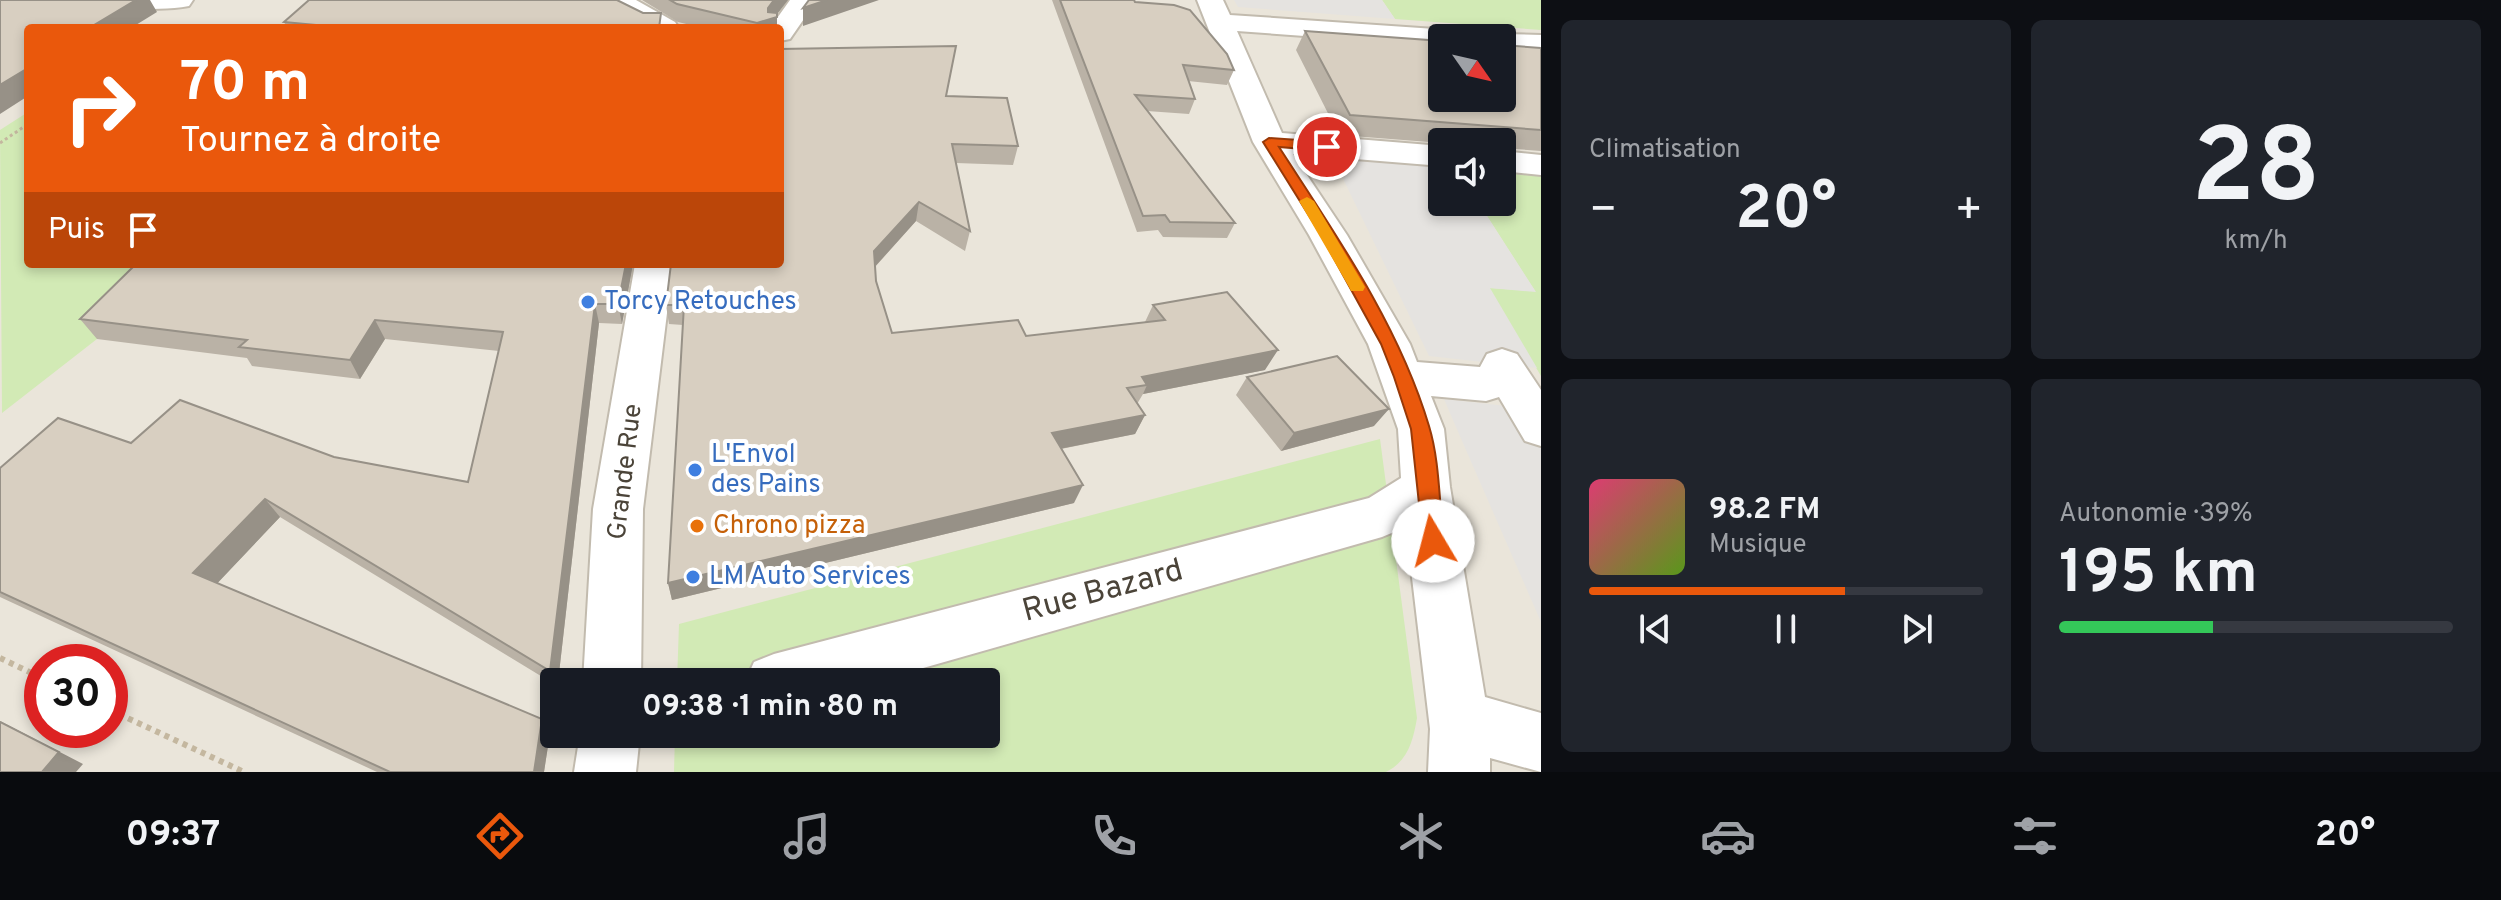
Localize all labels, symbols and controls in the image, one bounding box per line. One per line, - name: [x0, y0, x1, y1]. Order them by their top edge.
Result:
- north arrow: [1428, 24, 1516, 112]
- map controls: [1428, 24, 1516, 216]
- text: 70 m: [180, 50, 310, 120]
- icon: right: [48, 56, 152, 160]
- text: 28: [2191, 107, 2321, 239]
- pin: [1293, 113, 1361, 181]
- text: Tournez à droite: [180, 119, 441, 165]
- icon: arrive: [1305, 125, 1349, 169]
- button: sound: [1428, 128, 1516, 216]
- text: Climatisation: [1589, 134, 1741, 167]
- text: 20°: [1735, 174, 1837, 250]
- text: −: [1589, 184, 1617, 240]
- text: +: [1955, 184, 1983, 240]
- icon: arrive: [121, 208, 165, 252]
- text: Puis: [48, 212, 105, 249]
- text: km/h: [2224, 225, 2288, 258]
- place label: Torcy Retouches: [604, 286, 797, 319]
- marker: Torcy Retouches: [579, 293, 597, 311]
- street label: Grande Rue: [601, 402, 651, 542]
- place label: L'Envol des Pains: [711, 439, 821, 502]
- marker: L'Envol des Pains: [686, 461, 704, 479]
- text: 98.2 FM: [1709, 492, 1820, 529]
- text: Autonomie · 39%: [2059, 498, 2253, 531]
- position arrow: [1391, 499, 1475, 583]
- place label: Chrono pizza: [713, 510, 866, 543]
- marker: Chrono pizza: [688, 517, 706, 535]
- text: Musique: [1709, 529, 1806, 562]
- text: 195 km: [2059, 538, 2258, 614]
- street label: Rue Bazard: [1018, 551, 1188, 633]
- place label: LM Auto Services: [709, 561, 911, 594]
- marker: LM Auto Services: [684, 568, 702, 586]
- icon: previous: [1633, 607, 1677, 651]
- icon: pause: [1764, 607, 1808, 651]
- icon: next: [1895, 607, 1939, 651]
- speed limit sign: 30: [24, 644, 128, 748]
- text: 09:38 · 1 min · 80 m: [642, 689, 898, 726]
- icon: directions: [472, 808, 528, 864]
- icon: music: [779, 808, 835, 864]
- icon: phone: [1086, 808, 1142, 864]
- icon: climate: [1393, 808, 1449, 864]
- icon: car: [1700, 808, 1756, 864]
- icon: filters: [2007, 808, 2063, 864]
- text: 09:37: [126, 813, 220, 859]
- text: 20°: [2315, 813, 2375, 859]

